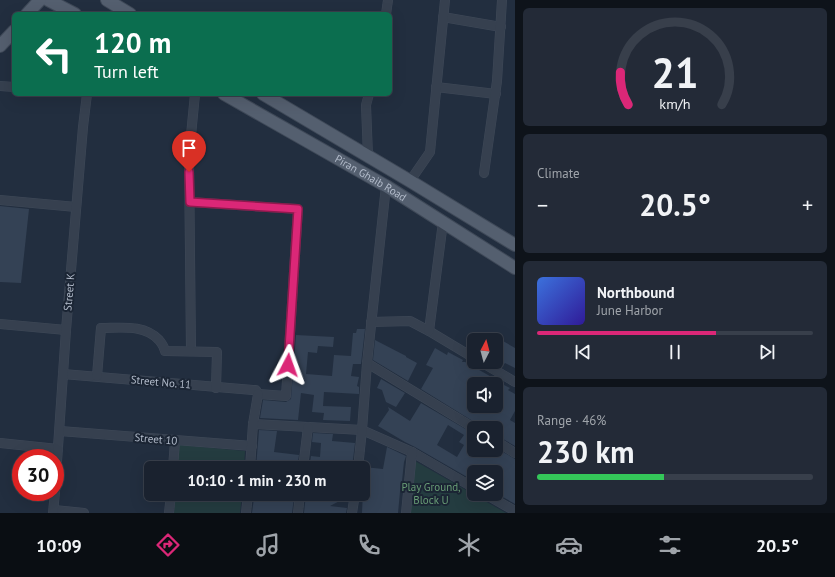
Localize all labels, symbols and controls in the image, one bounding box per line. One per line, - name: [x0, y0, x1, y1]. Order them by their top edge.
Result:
- text: 120 m: [94, 24, 171, 61]
- icon: left: [28, 28, 80, 80]
- text: 21: [651, 46, 699, 99]
- text: Turn left: [94, 60, 159, 83]
- text: km/h: [659, 94, 691, 113]
- pin: [172, 131, 206, 172]
- icon: arrive: [178, 137, 200, 159]
- street label: Piran Ghaib Road: [332, 151, 409, 204]
- text: Climate: [537, 165, 580, 182]
- text: 20.5°: [639, 185, 711, 224]
- text: −: [537, 191, 548, 219]
- text: +: [802, 191, 813, 219]
- street label: Street K: [60, 272, 78, 311]
- text: Northbound: [597, 283, 674, 302]
- text: June Harbor: [597, 302, 663, 319]
- north arrow: [467, 333, 503, 369]
- map controls: [467, 333, 503, 501]
- icon: previous: [572, 341, 594, 363]
- icon: pause: [664, 341, 686, 363]
- icon: next: [756, 341, 778, 363]
- position arrow: [267, 344, 309, 386]
- street label: Street No. 11: [130, 372, 192, 392]
- button: sound: [467, 377, 503, 413]
- text: Range · 46%: [537, 412, 606, 429]
- button: search: [467, 421, 503, 457]
- street label: Street 10: [134, 430, 178, 448]
- text: 230 km: [537, 432, 635, 471]
- speed limit sign: 30: [12, 449, 64, 501]
- button: layers: [467, 465, 503, 501]
- text: 10:10 · 1 min · 230 m: [188, 471, 326, 490]
- park label: Play Ground, Block U: [401, 480, 461, 507]
- icon: directions: [154, 531, 182, 559]
- icon: music: [254, 531, 282, 559]
- icon: phone: [355, 531, 383, 559]
- icon: climate: [455, 531, 483, 559]
- icon: car: [555, 531, 583, 559]
- icon: filters: [656, 531, 684, 559]
- text: 10:09: [36, 534, 82, 557]
- text: 20.5°: [756, 534, 799, 557]

